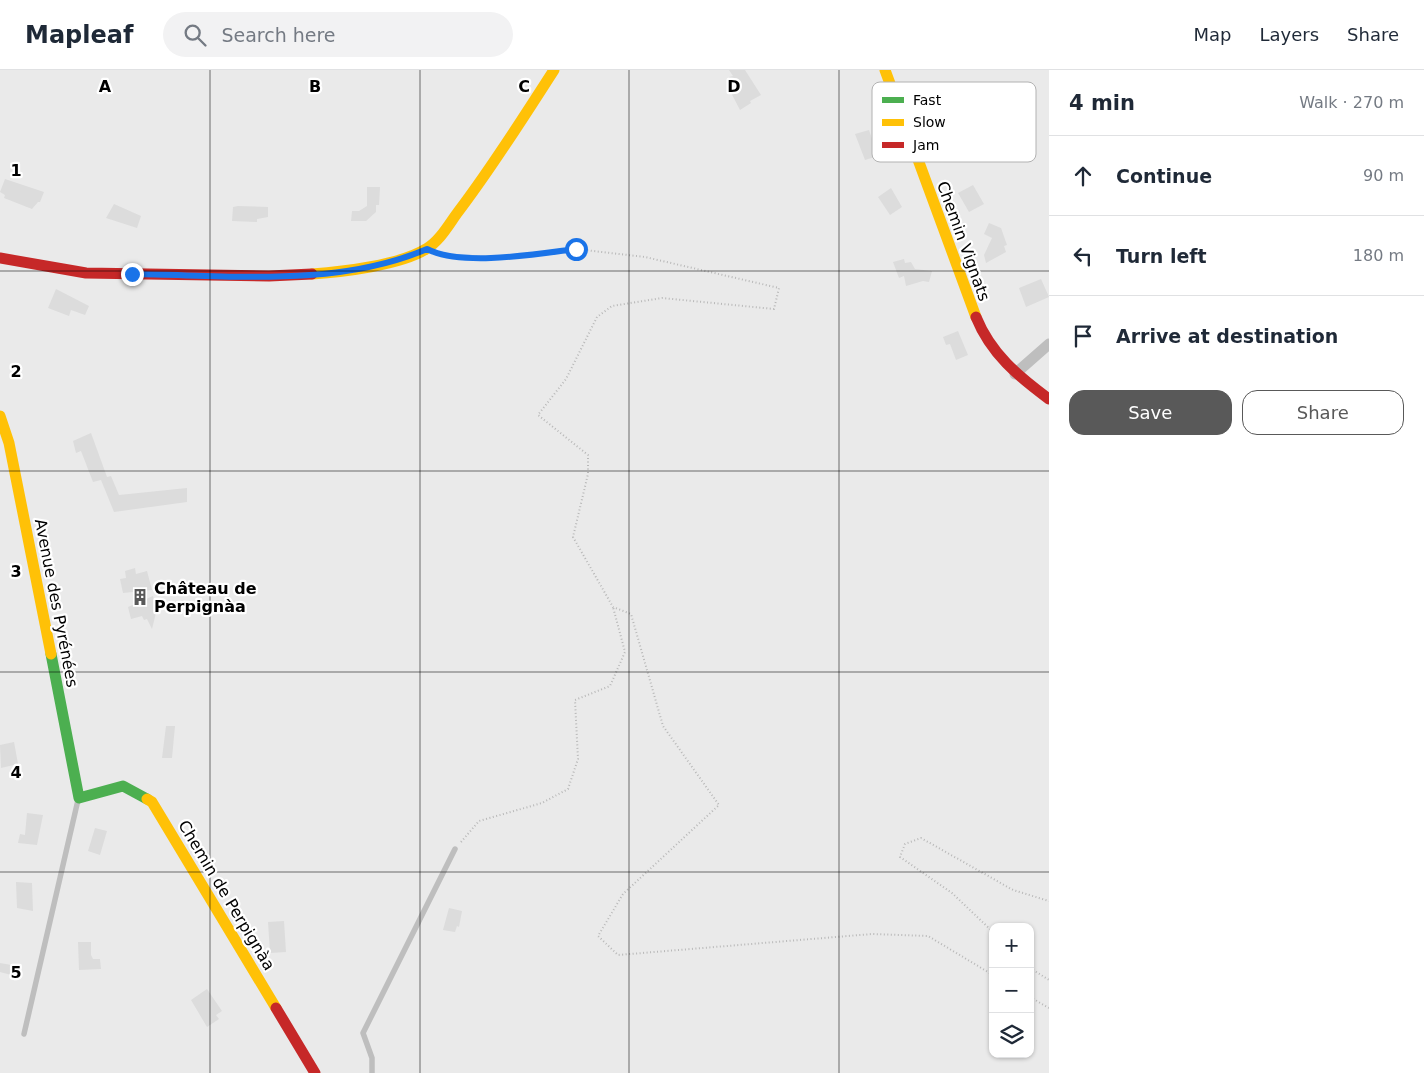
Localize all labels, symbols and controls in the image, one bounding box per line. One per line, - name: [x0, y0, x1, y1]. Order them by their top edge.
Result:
- search box: [163, 12, 513, 57]
- text: Mapleaf: [25, 21, 133, 49]
- icon: search: [181, 21, 209, 49]
- text: Search here: [221, 24, 336, 46]
- text: Map: [1193, 24, 1231, 45]
- text: Layers: [1259, 24, 1319, 45]
- text: Share: [1347, 24, 1399, 45]
- text: A: [99, 77, 112, 96]
- text: B: [309, 77, 321, 96]
- text: C: [518, 77, 530, 96]
- text: D: [727, 77, 741, 96]
- legend: [872, 82, 1036, 162]
- text: 4 min: [1069, 91, 1135, 115]
- text: Fast: [913, 92, 942, 108]
- text: Walk · 270 m: [1299, 93, 1404, 112]
- text: Slow: [913, 114, 946, 130]
- text: Jam: [912, 137, 939, 153]
- text: 1: [10, 161, 22, 180]
- icon: ahead: [1069, 162, 1097, 190]
- text: Continue: [1116, 165, 1212, 187]
- text: 90 m: [1363, 166, 1404, 185]
- street label: Chemin Vignats: [933, 179, 994, 304]
- route start: [565, 238, 588, 261]
- icon: left: [1069, 242, 1097, 270]
- text: Turn left: [1116, 245, 1207, 267]
- text: 180 m: [1353, 246, 1404, 265]
- route end: [121, 263, 144, 286]
- icon: arrive: [1069, 322, 1097, 350]
- text: Arrive at destination: [1116, 325, 1338, 347]
- text: 2: [10, 362, 22, 381]
- button: Save: [1069, 390, 1232, 435]
- button: Share: [1242, 390, 1404, 435]
- street label: Avenue des Pyrénées: [31, 517, 82, 689]
- text: 3: [10, 562, 22, 581]
- place label: Château de Perpignàa: [154, 579, 257, 616]
- building icon: Château de Perpignàa: [130, 587, 150, 607]
- text: 4: [10, 763, 22, 782]
- street label: Chemin de Perpignàa: [174, 817, 279, 974]
- map controls: [989, 923, 1034, 1058]
- button: +: [989, 923, 1034, 968]
- text: 5: [10, 963, 22, 982]
- button: −: [989, 968, 1034, 1013]
- button: layers: [989, 1013, 1034, 1058]

